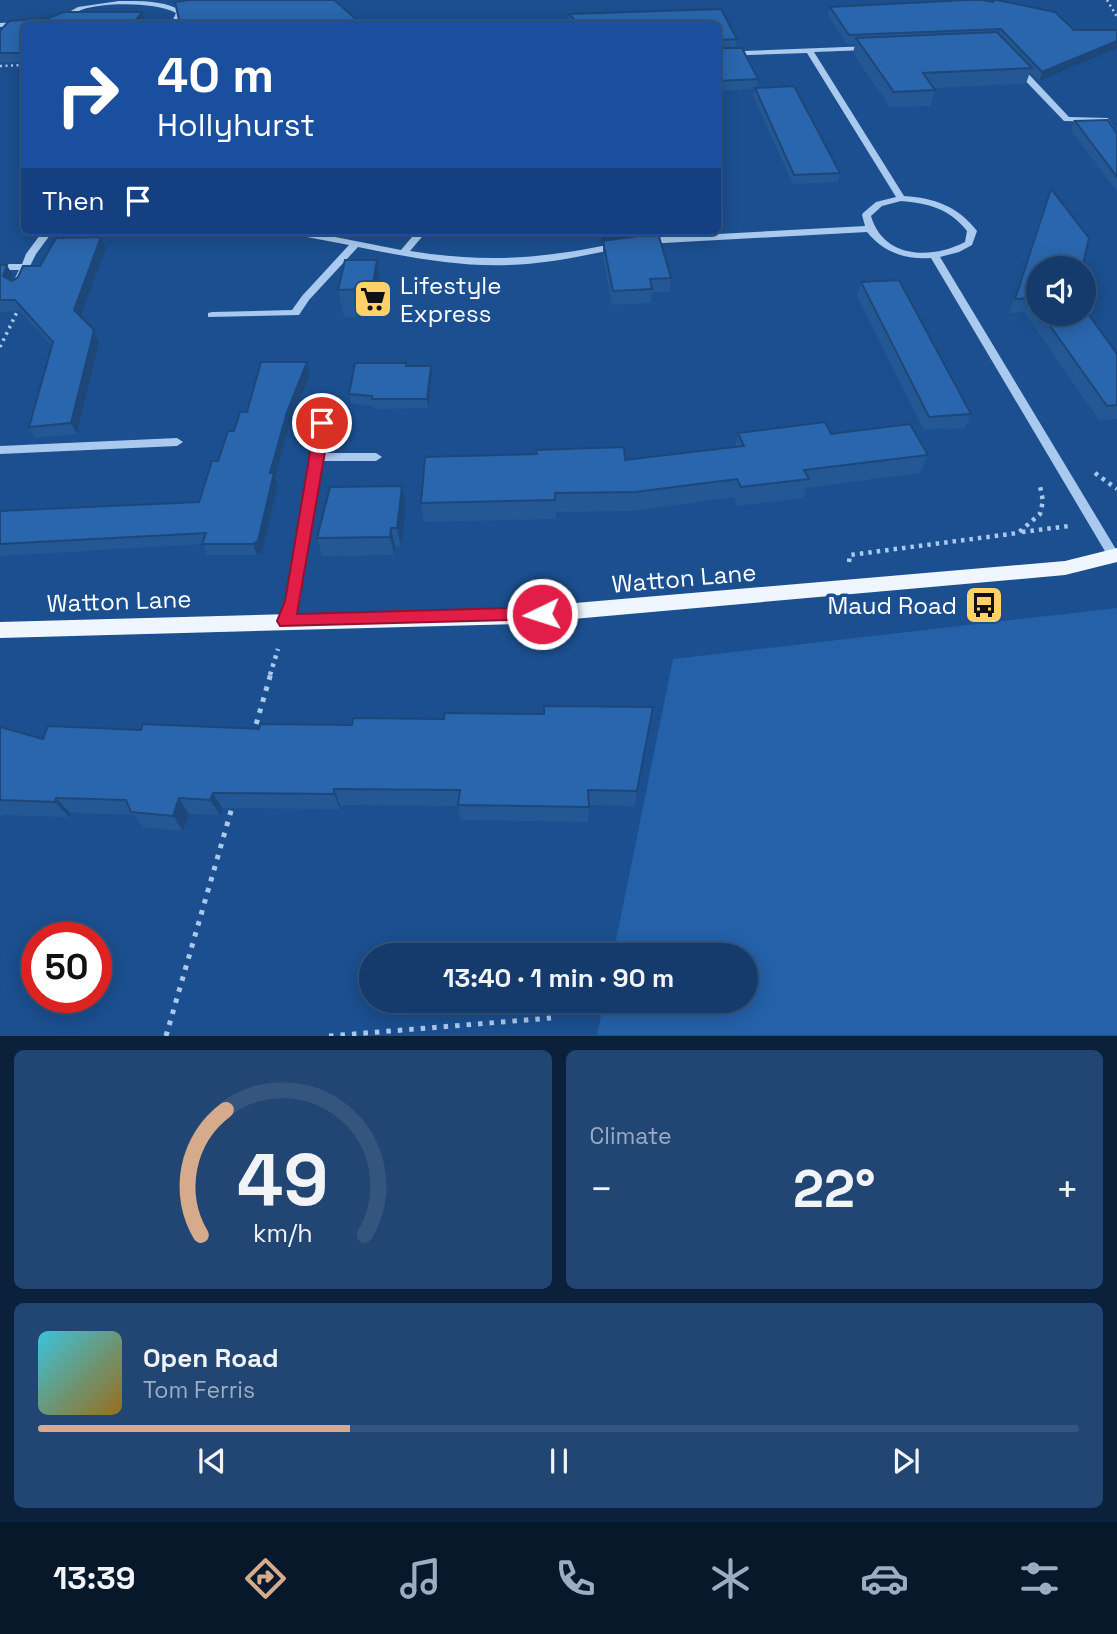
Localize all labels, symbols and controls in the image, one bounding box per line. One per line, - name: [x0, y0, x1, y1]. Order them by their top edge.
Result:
- text: 40 m: [157, 44, 274, 106]
- icon: right: [42, 49, 133, 140]
- text: Hollyhurst: [157, 105, 315, 145]
- icon: arrive: [119, 182, 157, 220]
- text: Then: [42, 184, 105, 218]
- map controls: [1026, 256, 1096, 326]
- button: sound: [1026, 256, 1096, 326]
- place label: Lifestyle Express: [400, 270, 501, 329]
- supermarket icon: Lifestyle Express: [352, 278, 394, 320]
- pin: [292, 393, 352, 453]
- icon: arrive: [303, 404, 341, 442]
- street label: Watton Lane: [610, 556, 758, 600]
- position arrow: [505, 577, 579, 651]
- street label: Watton Lane: [46, 583, 192, 619]
- bus stop icon: Maud Road: [963, 584, 1005, 626]
- place label: Maud Road: [828, 590, 957, 621]
- speed limit sign: 50: [21, 922, 112, 1013]
- text: 13:40 · 1 min · 90 m: [443, 961, 674, 995]
- text: Climate: [590, 1121, 672, 1151]
- text: 49: [237, 1134, 328, 1227]
- text: 22°: [793, 1156, 875, 1222]
- text: −: [590, 1165, 613, 1213]
- text: +: [1055, 1165, 1079, 1213]
- text: km/h: [253, 1217, 313, 1249]
- text: Open Road: [143, 1341, 279, 1375]
- text: Tom Ferris: [143, 1375, 255, 1405]
- icon: previous: [193, 1442, 231, 1480]
- icon: pause: [540, 1442, 578, 1480]
- icon: next: [887, 1442, 925, 1480]
- icon: directions: [241, 1554, 290, 1603]
- icon: music: [396, 1554, 445, 1603]
- icon: phone: [551, 1554, 600, 1603]
- icon: climate: [706, 1554, 755, 1603]
- icon: car: [860, 1554, 909, 1603]
- icon: filters: [1015, 1554, 1064, 1603]
- text: 13:39: [53, 1558, 136, 1598]

